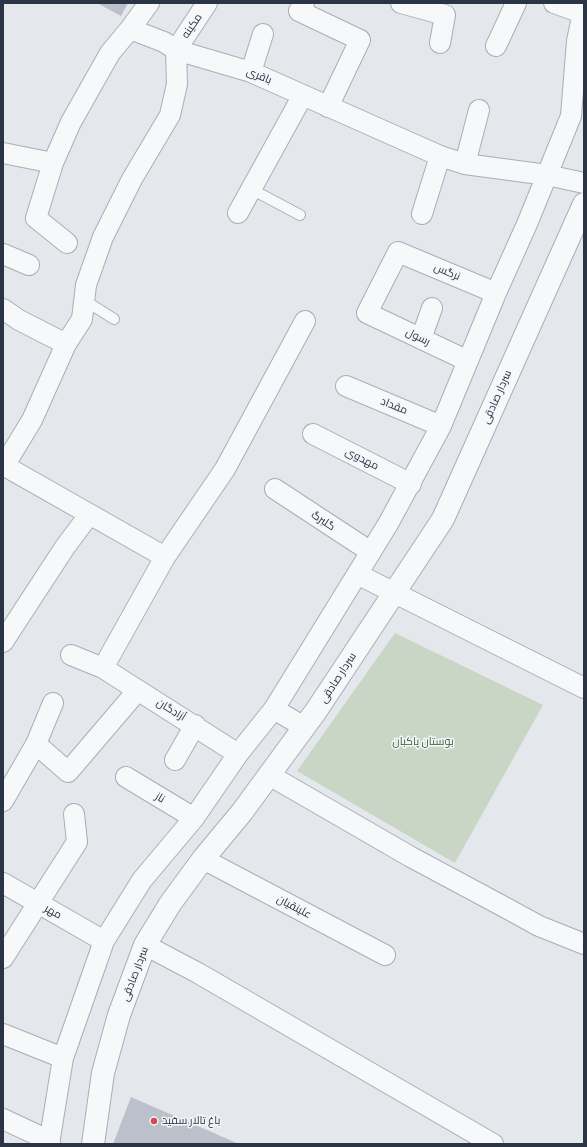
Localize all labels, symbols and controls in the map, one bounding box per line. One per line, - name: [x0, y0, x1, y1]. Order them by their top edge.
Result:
- street label: مکینه: [179, 11, 205, 41]
- street label: باقری: [244, 65, 274, 87]
- street label: نرگس: [432, 261, 462, 283]
- street label: رسول: [404, 325, 432, 349]
- street label: سردار صادقی: [479, 368, 515, 426]
- street label: مقداد: [378, 395, 410, 417]
- street label: مهدوی: [343, 445, 381, 473]
- street label: گلبرگ: [309, 508, 337, 534]
- street label: سردار صادقی: [317, 650, 359, 706]
- street label: آزادگان: [154, 696, 188, 724]
- park label: بوستان پاکبان: [392, 735, 454, 749]
- street label: ناز: [153, 790, 167, 806]
- street label: علینقیان: [274, 892, 314, 922]
- street label: مهر: [42, 902, 64, 922]
- street label: سردار صادقی: [119, 945, 151, 1003]
- place label: باغ تالار سفید: [162, 1114, 220, 1128]
- marker: باغ تالار سفید: [149, 1116, 159, 1126]

